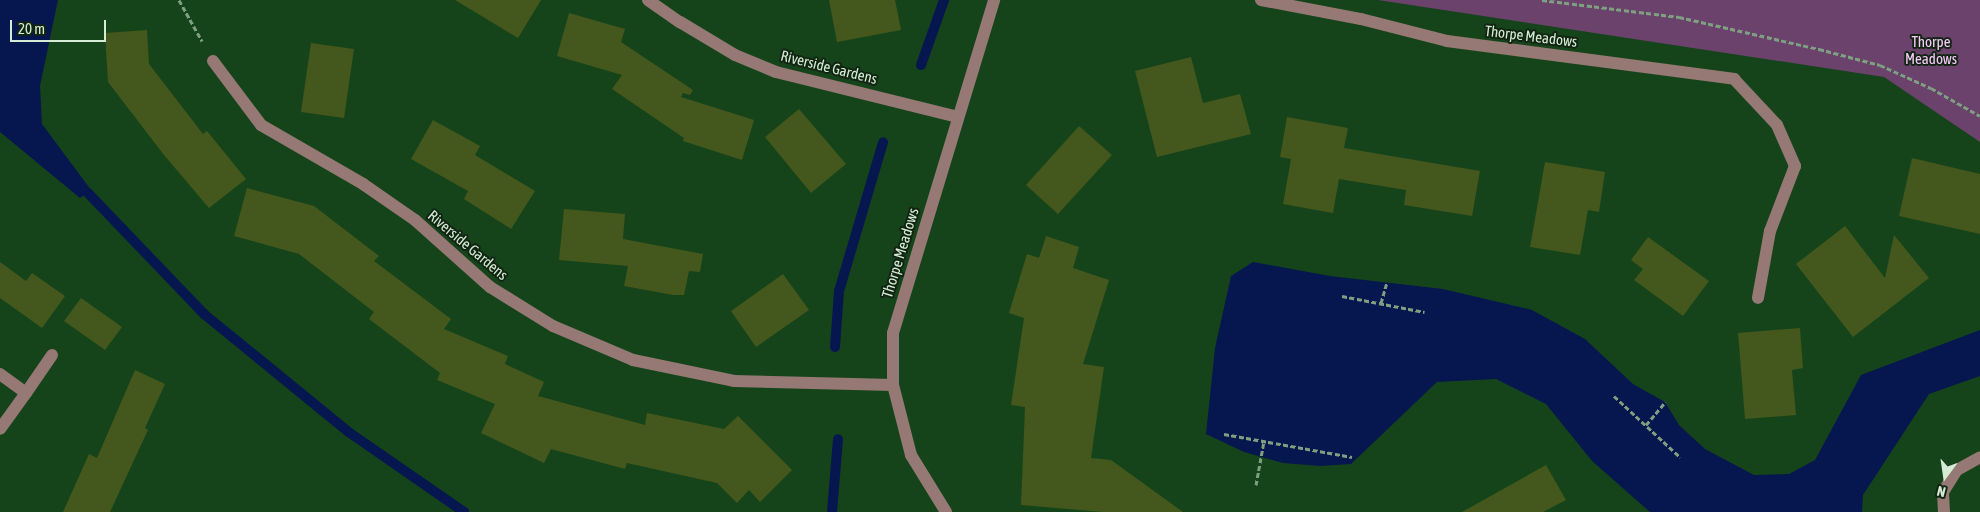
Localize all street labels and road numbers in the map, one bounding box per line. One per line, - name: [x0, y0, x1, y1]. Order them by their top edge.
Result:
- street label: Thorpe Meadows: [1484, 21, 1578, 51]
- street label: Riverside Gardens: [779, 46, 879, 88]
- street label: Riverside Gardens: [424, 206, 512, 284]
- street label: Thorpe Meadows: [878, 206, 922, 300]

